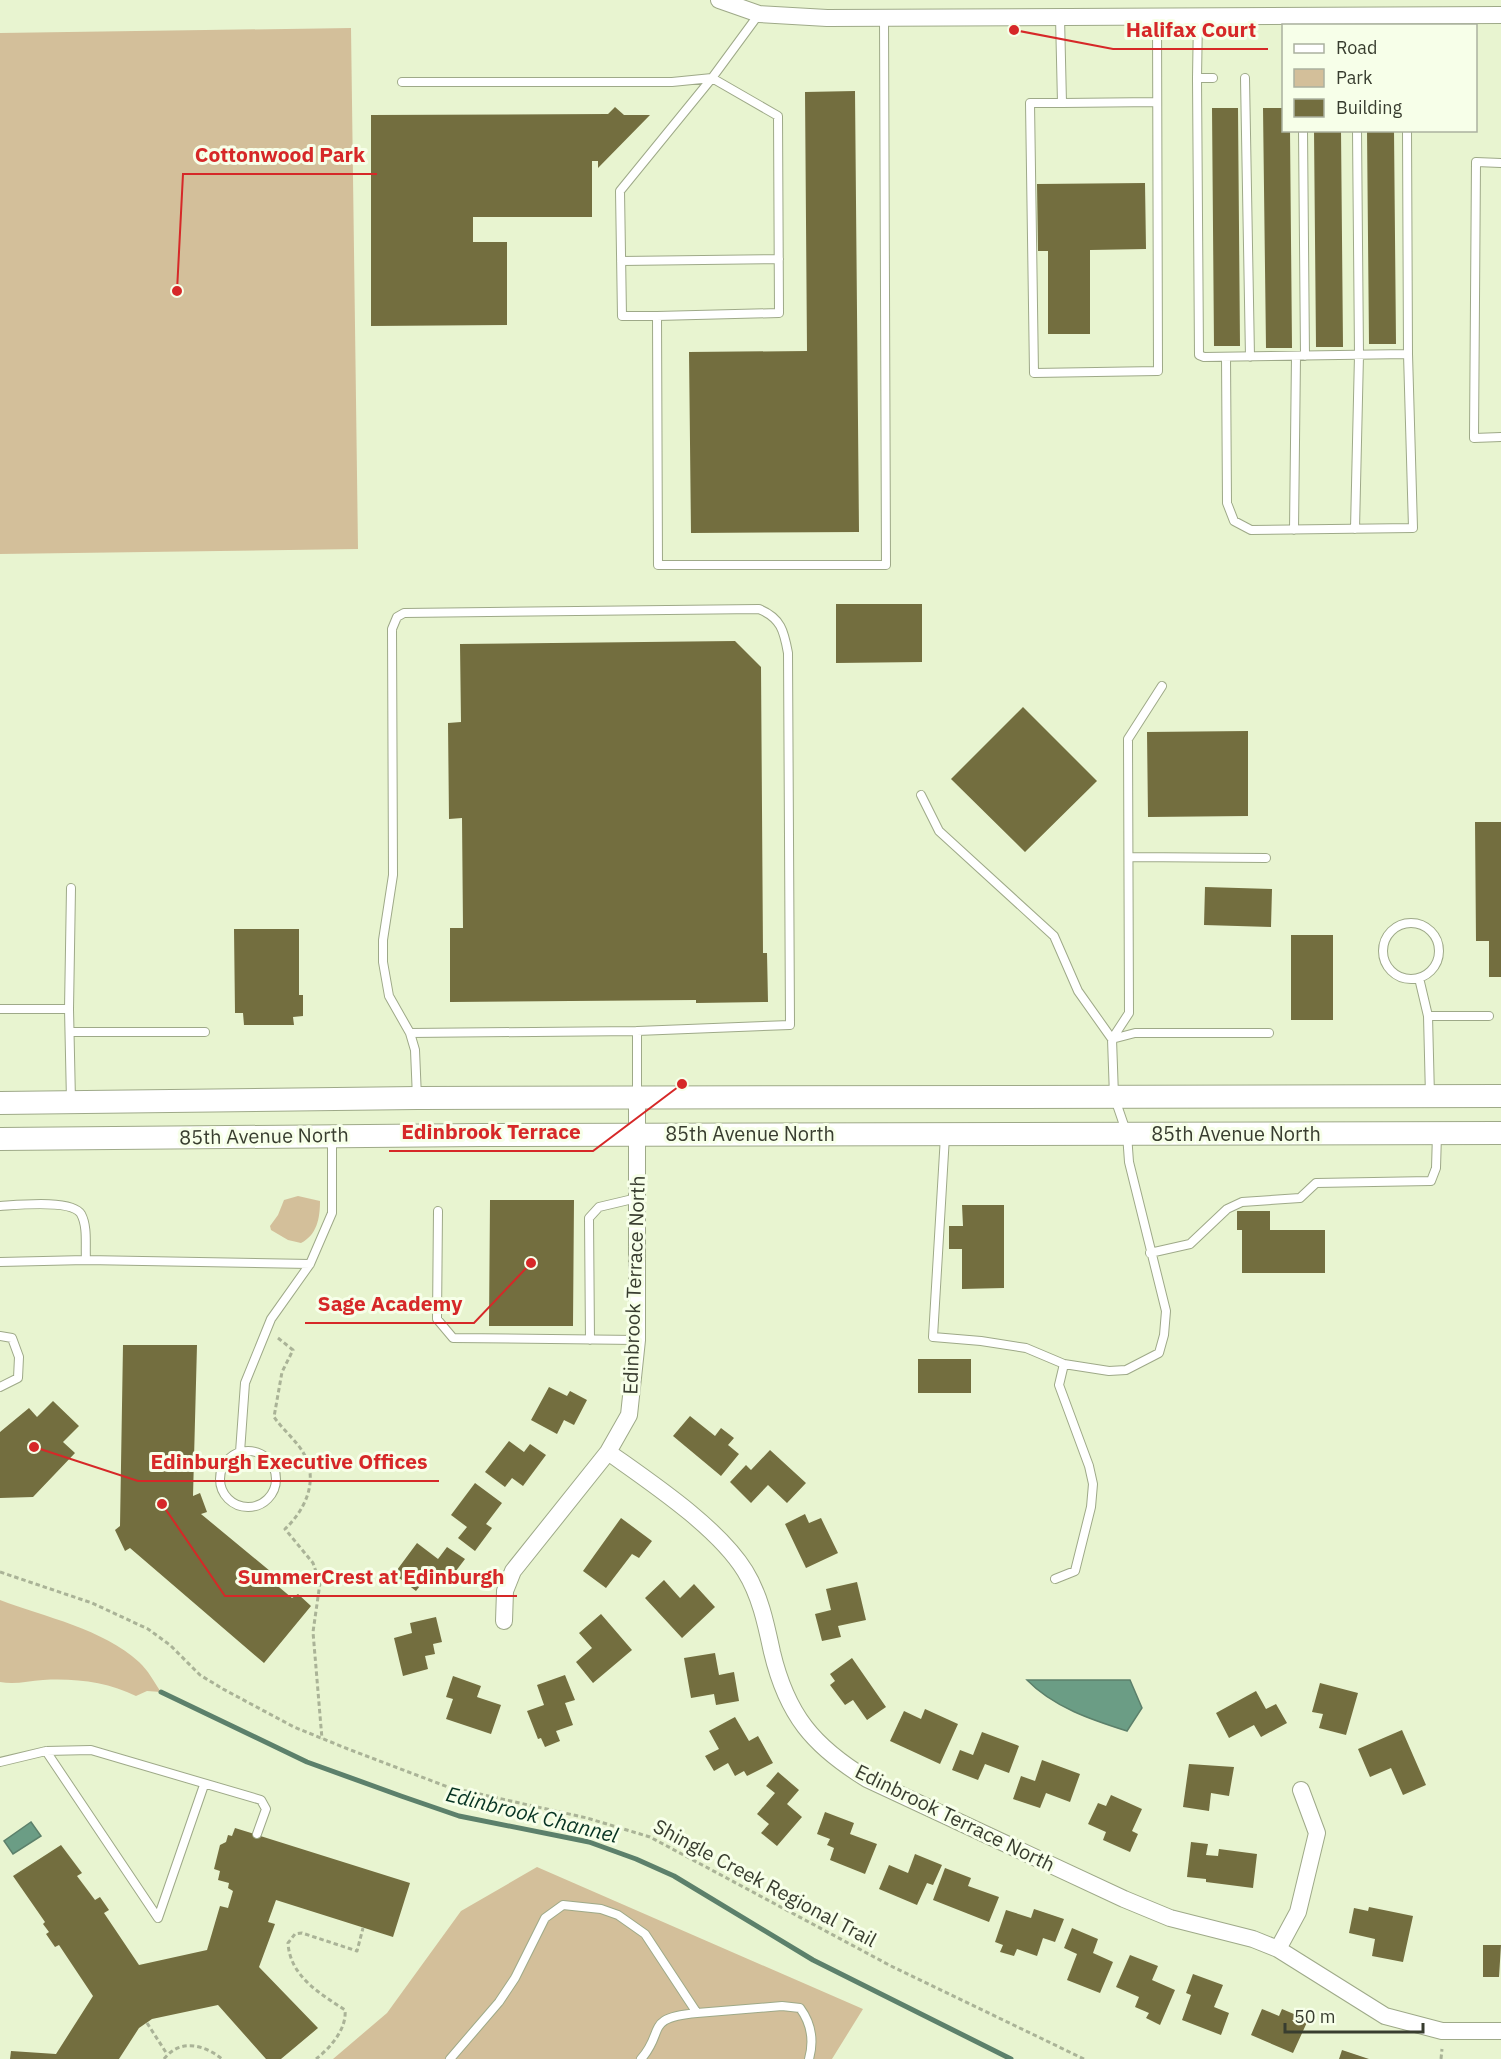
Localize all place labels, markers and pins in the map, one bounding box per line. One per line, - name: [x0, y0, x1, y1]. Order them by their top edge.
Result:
- callout: Halifax Court: [1113, 10, 1268, 49]
- callout: Cottonwood Park: [183, 135, 377, 174]
- callout: Edinbrook Terrace: [389, 1112, 593, 1151]
- callout: Sage Academy: [305, 1284, 474, 1323]
- callout: Edinburgh Executive Offices: [138, 1442, 439, 1481]
- callout: SummerCrest at Edinburgh: [225, 1557, 517, 1596]

